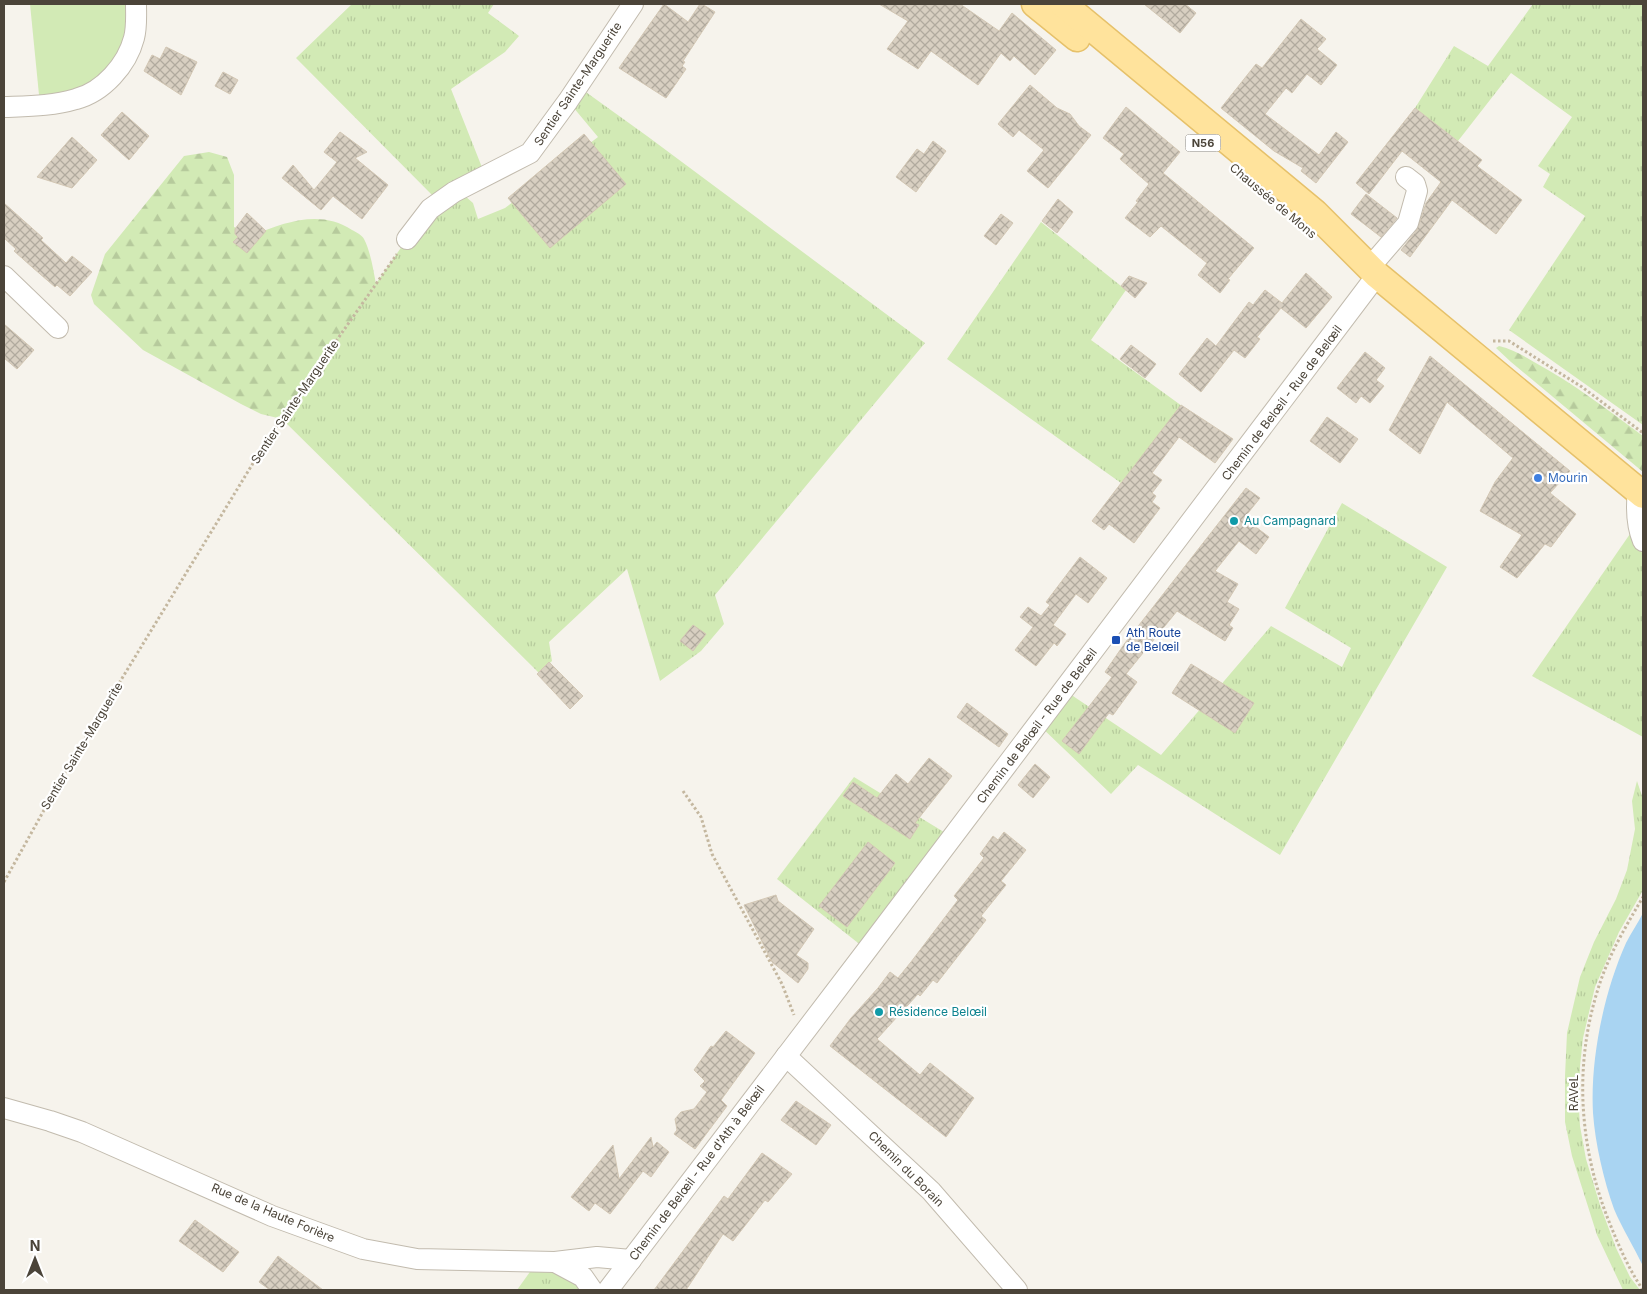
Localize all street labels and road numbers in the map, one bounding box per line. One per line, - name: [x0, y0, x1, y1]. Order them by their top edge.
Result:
- street label: Sentier Sainte-Marguerite: [531, 19, 625, 148]
- road number: N56: [1186, 134, 1220, 152]
- street label: Chaussée de Mons: [1227, 160, 1320, 241]
- street label: Chemin de Belœil - Rue de Belœil: [1218, 322, 1345, 483]
- street label: Sentier Sainte-Marguerite: [248, 337, 342, 466]
- street label: Chemin de Belœil - Rue de Belœil: [973, 645, 1100, 806]
- street label: Sentier Sainte-Marguerite: [38, 679, 126, 812]
- street label: RAVeL: [1566, 1074, 1581, 1111]
- street label: Chemin de Belœil - Rue d'Ath à Belœil: [626, 1082, 767, 1263]
- street label: Chemin du Borain: [865, 1128, 947, 1210]
- street label: Rue de la Haute Forière: [209, 1180, 337, 1245]

